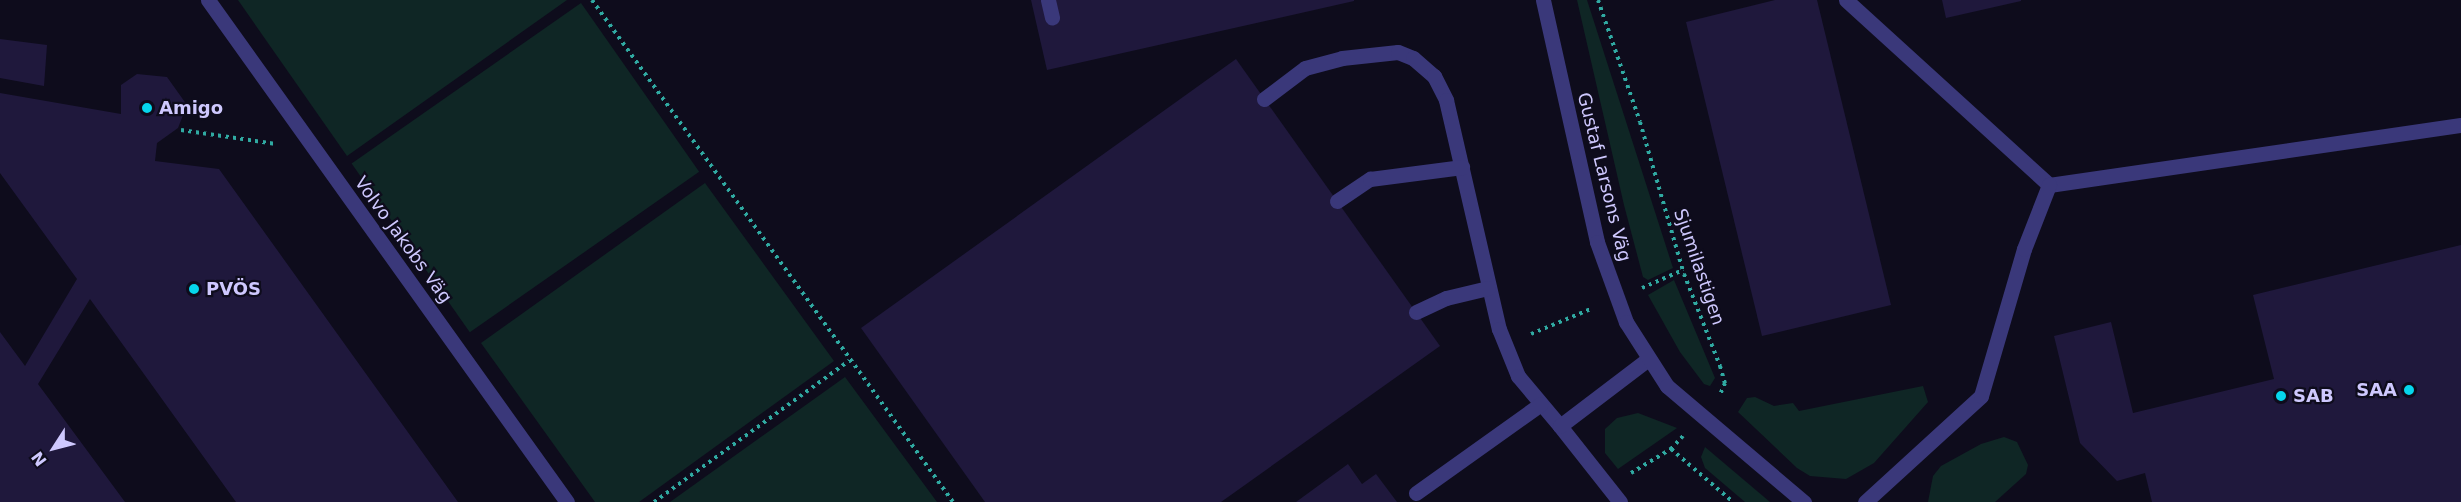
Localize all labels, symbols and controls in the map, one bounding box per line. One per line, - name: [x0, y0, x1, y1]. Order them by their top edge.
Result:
- street label: Gustaf Larsons Väg: [1573, 90, 1635, 264]
- place label: Amigo: [159, 97, 223, 119]
- marker: Amigo: [140, 101, 154, 115]
- street label: Volvo Jakobs Väg: [350, 172, 456, 308]
- street label: Sjumilastigen: [1669, 206, 1729, 328]
- place label: PVÖS: [206, 278, 261, 300]
- marker: PVÖS: [187, 282, 201, 296]
- place label: SAA: [2356, 379, 2397, 401]
- marker: SAA: [2402, 383, 2416, 397]
- place label: SAB: [2293, 385, 2334, 407]
- marker: SAB: [2274, 389, 2288, 403]
- north arrow: [24, 418, 84, 478]
- text: N: [27, 448, 51, 470]

